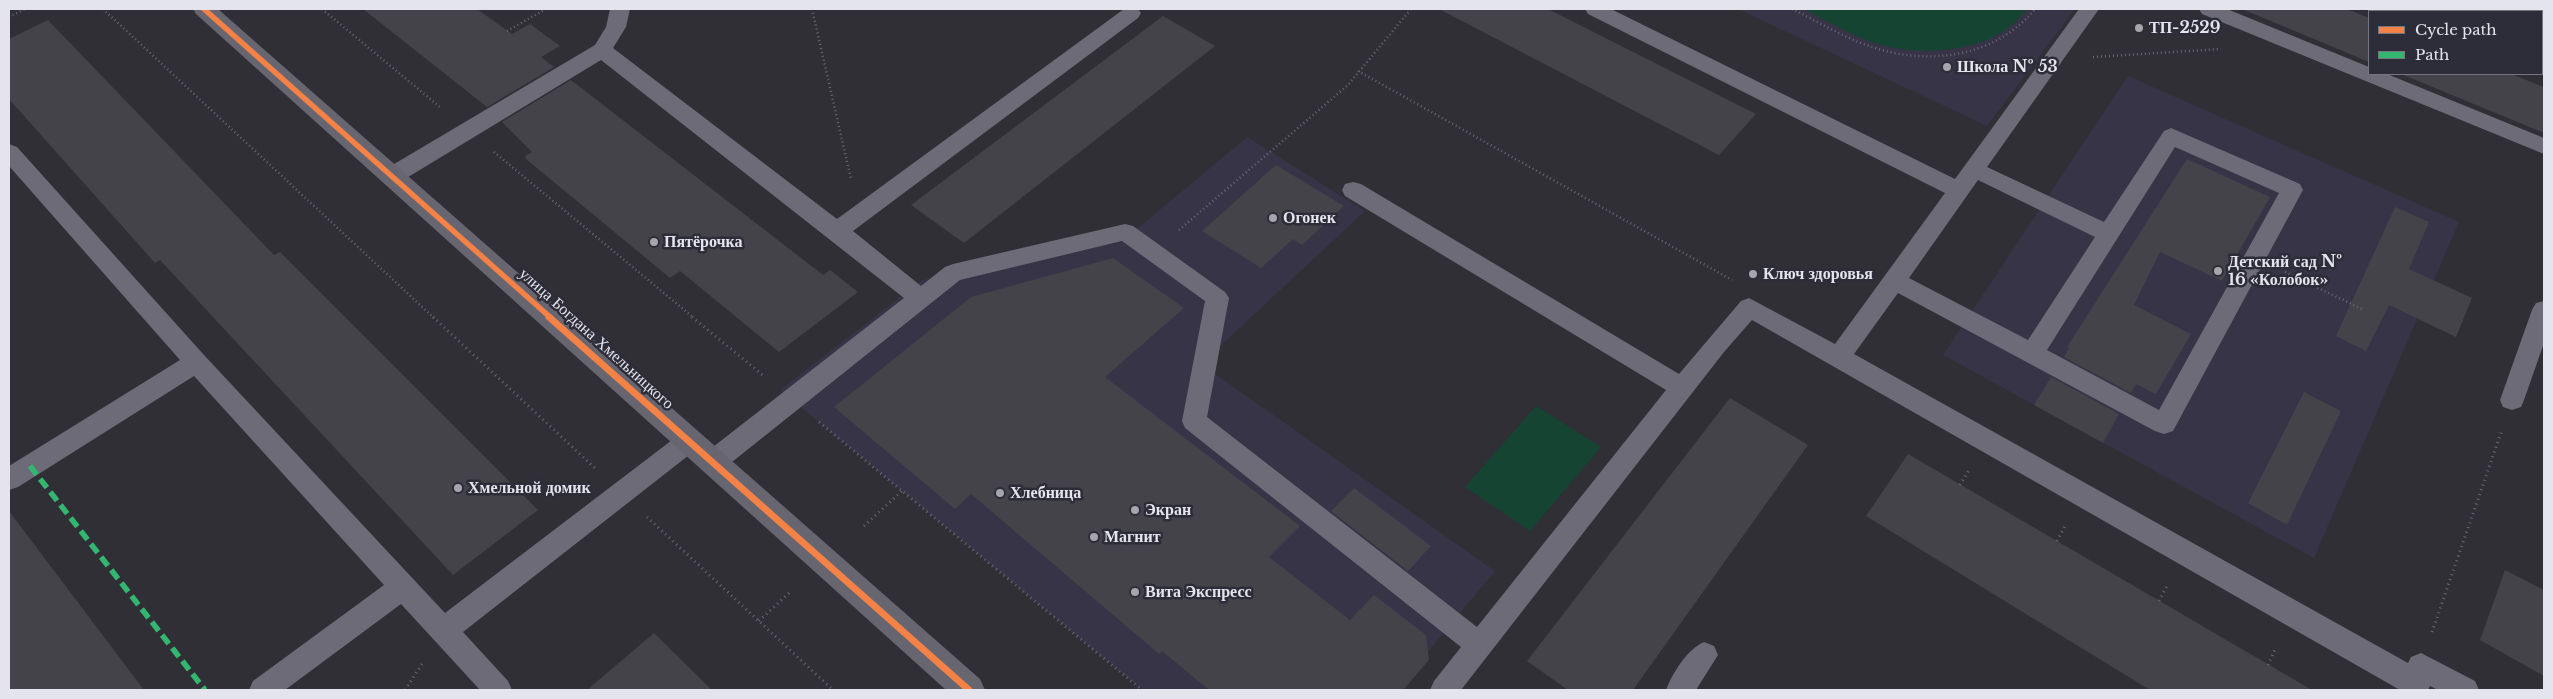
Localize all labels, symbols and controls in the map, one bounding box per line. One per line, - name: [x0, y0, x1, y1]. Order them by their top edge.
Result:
- legend: [2368, 10, 2543, 75]
- place label: ТП-2529: [2149, 18, 2221, 38]
- text: Cycle path: [2415, 20, 2497, 39]
- marker: ТП-2529: [2133, 22, 2145, 34]
- text: Path: [2415, 45, 2449, 64]
- place label: Школа № 53: [1957, 57, 2058, 77]
- marker: Школа № 53: [1941, 61, 1953, 73]
- place label: Огонек: [1283, 208, 1336, 228]
- marker: Огонек: [1267, 212, 1279, 224]
- place label: Пятёрочка: [664, 232, 743, 252]
- marker: Пятёрочка: [648, 236, 660, 248]
- place label: Детский сад № 16 «Колобок»: [2228, 252, 2342, 290]
- street label: улица Богдана Хмельницкого: [515, 264, 677, 414]
- place label: Ключ здоровья: [1763, 264, 1873, 284]
- marker: Детский сад № 16 «Колобок»: [2212, 265, 2224, 277]
- marker: Ключ здоровья: [1747, 268, 1759, 280]
- place label: Хмельной домик: [468, 478, 591, 498]
- marker: Хмельной домик: [452, 482, 464, 494]
- place label: Хлебница: [1010, 483, 1081, 503]
- marker: Хлебница: [994, 487, 1006, 499]
- place label: Экран: [1145, 500, 1191, 520]
- marker: Экран: [1129, 504, 1141, 516]
- place label: Магнит: [1104, 527, 1161, 547]
- marker: Магнит: [1088, 531, 1100, 543]
- place label: Вита Экспресс: [1145, 582, 1252, 602]
- marker: Вита Экспресс: [1129, 586, 1141, 598]

